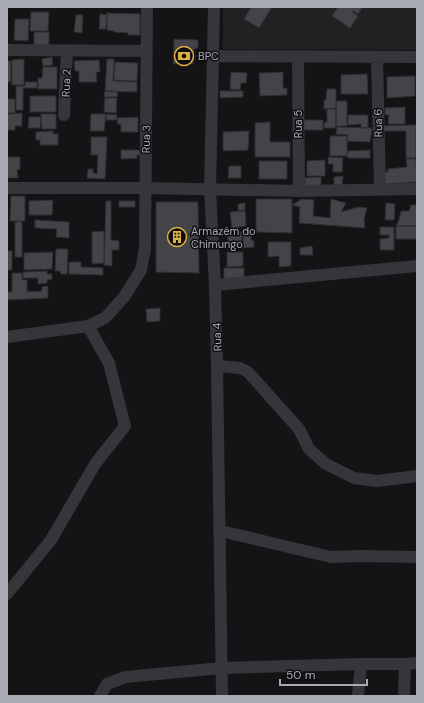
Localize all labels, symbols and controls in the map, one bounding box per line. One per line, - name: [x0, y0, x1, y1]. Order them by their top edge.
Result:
- bank icon: BPC: [173, 45, 195, 67]
- place label: BPC: [198, 49, 219, 63]
- street label: Rua 2: [59, 69, 73, 97]
- street label: Rua 6: [371, 108, 385, 137]
- street label: Rua 5: [291, 109, 305, 138]
- street label: Rua 3: [139, 125, 153, 153]
- place label: Armazém do Chimungo: [191, 224, 256, 251]
- building icon: Armazém do Chimungo: [166, 226, 188, 248]
- street label: Rua 4: [209, 322, 224, 351]
- scale bar: [280, 661, 367, 687]
- text: 50 m: [286, 667, 315, 683]

